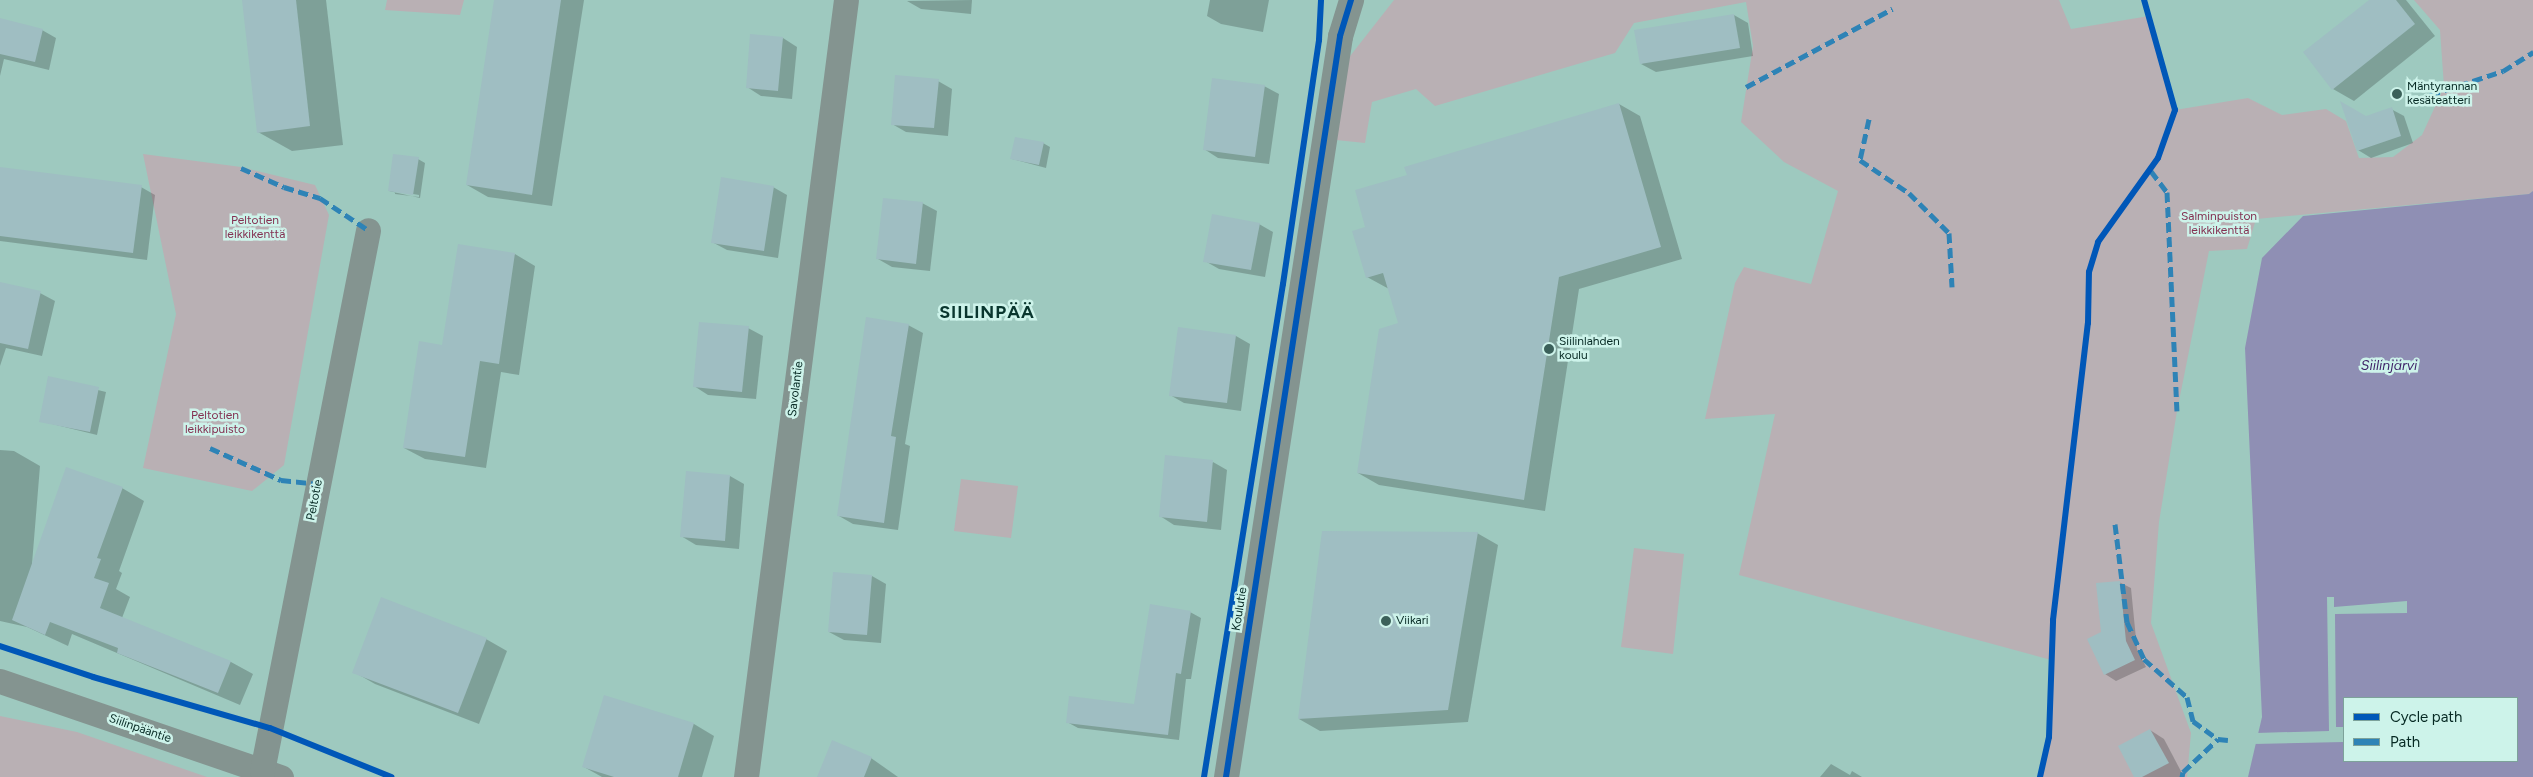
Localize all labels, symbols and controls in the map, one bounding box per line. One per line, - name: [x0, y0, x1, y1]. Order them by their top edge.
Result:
- place label: Mäntyrannan kesäteatteri: [2407, 80, 2477, 108]
- marker: Mäntyrannan kesäteatteri: [2391, 88, 2403, 100]
- park label: Salminpuiston leikkikenttä: [2181, 210, 2257, 238]
- park label: Peltotien leikkikenttä: [225, 214, 285, 242]
- district label: SIILINPÄÄ: [938, 301, 1036, 323]
- place label: Siilinlahden koulu: [1559, 335, 1620, 363]
- marker: Siilinlahden koulu: [1543, 343, 1555, 355]
- water label: Siilinjärvi: [2361, 358, 2417, 374]
- street label: Savolantie: [785, 360, 807, 418]
- park label: Peltotien leikkipuisto: [185, 409, 245, 437]
- street label: Peltotie: [304, 478, 326, 522]
- street label: Koulutie: [1229, 586, 1251, 632]
- place label: Viikari: [1396, 614, 1429, 628]
- marker: Viikari: [1380, 615, 1392, 627]
- legend: [2343, 697, 2518, 762]
- text: Cycle path: [2390, 708, 2462, 726]
- street label: Siilinpääntie: [107, 712, 173, 746]
- text: Path: [2390, 733, 2420, 751]

